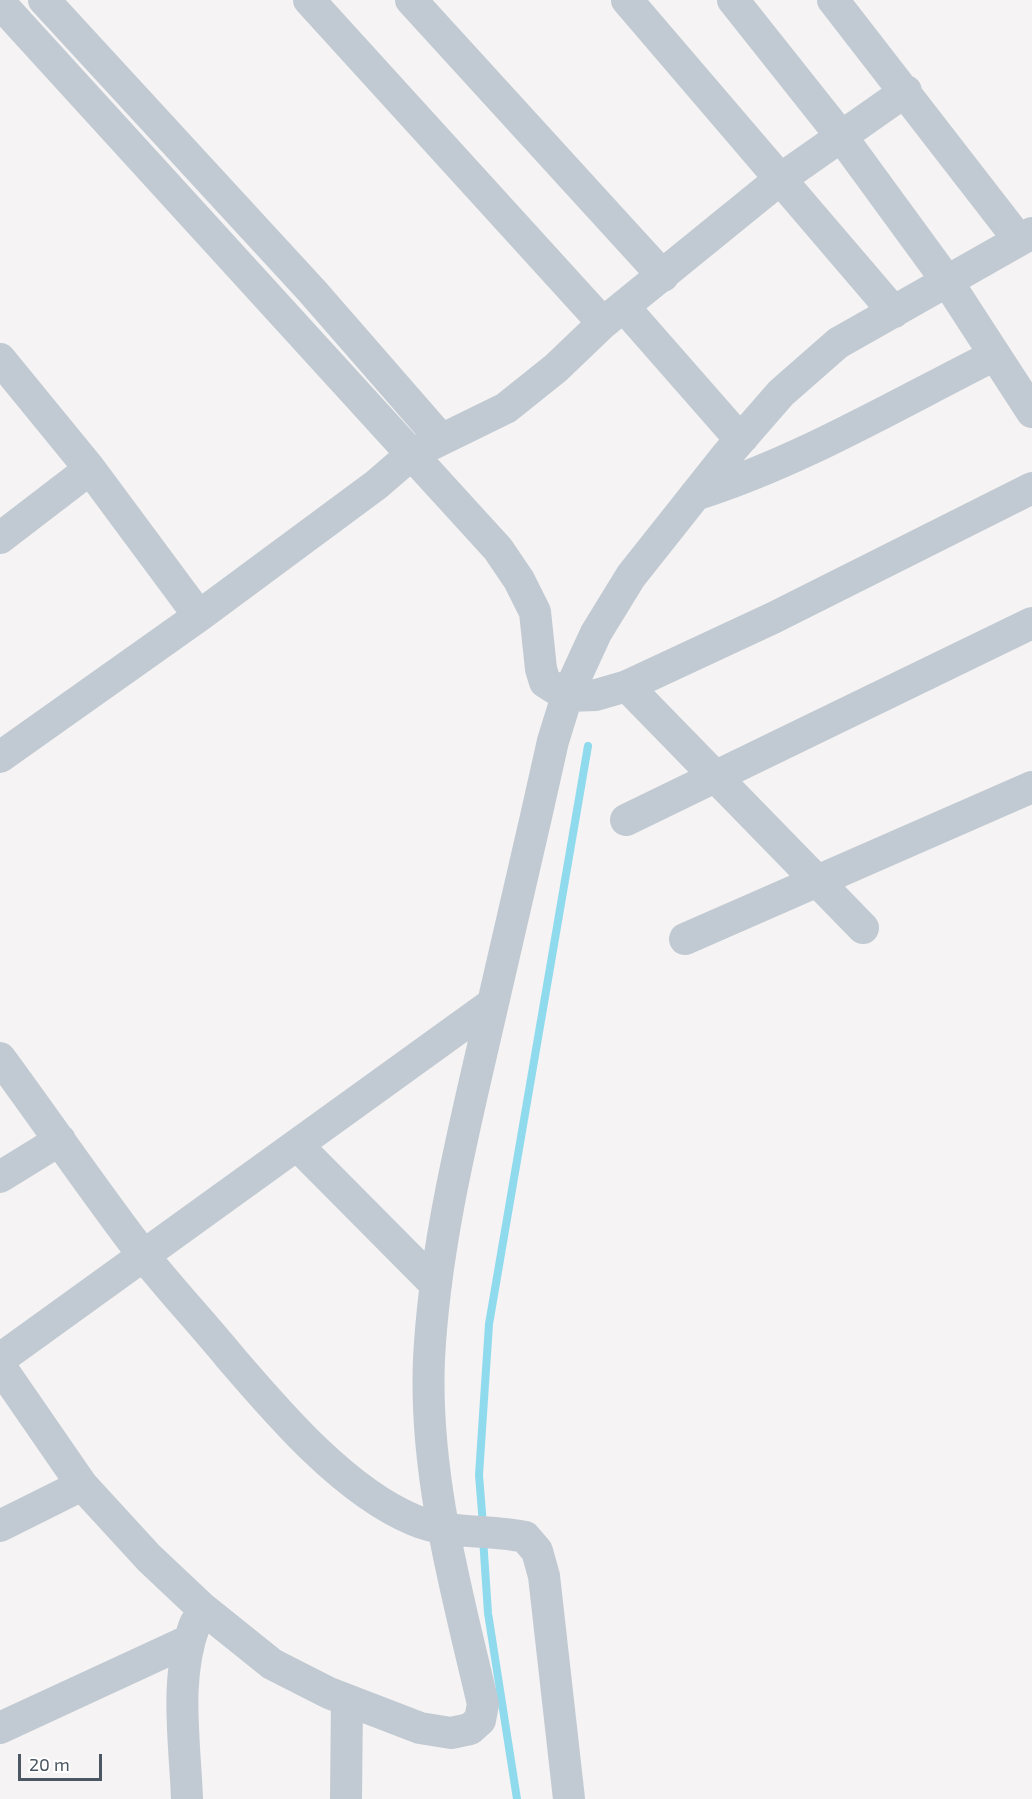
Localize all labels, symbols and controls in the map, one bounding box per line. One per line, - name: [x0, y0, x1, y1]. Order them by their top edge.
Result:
- scale bar: [21, 1742, 105, 1780]
- text: 20 m: [29, 1753, 70, 1775]

